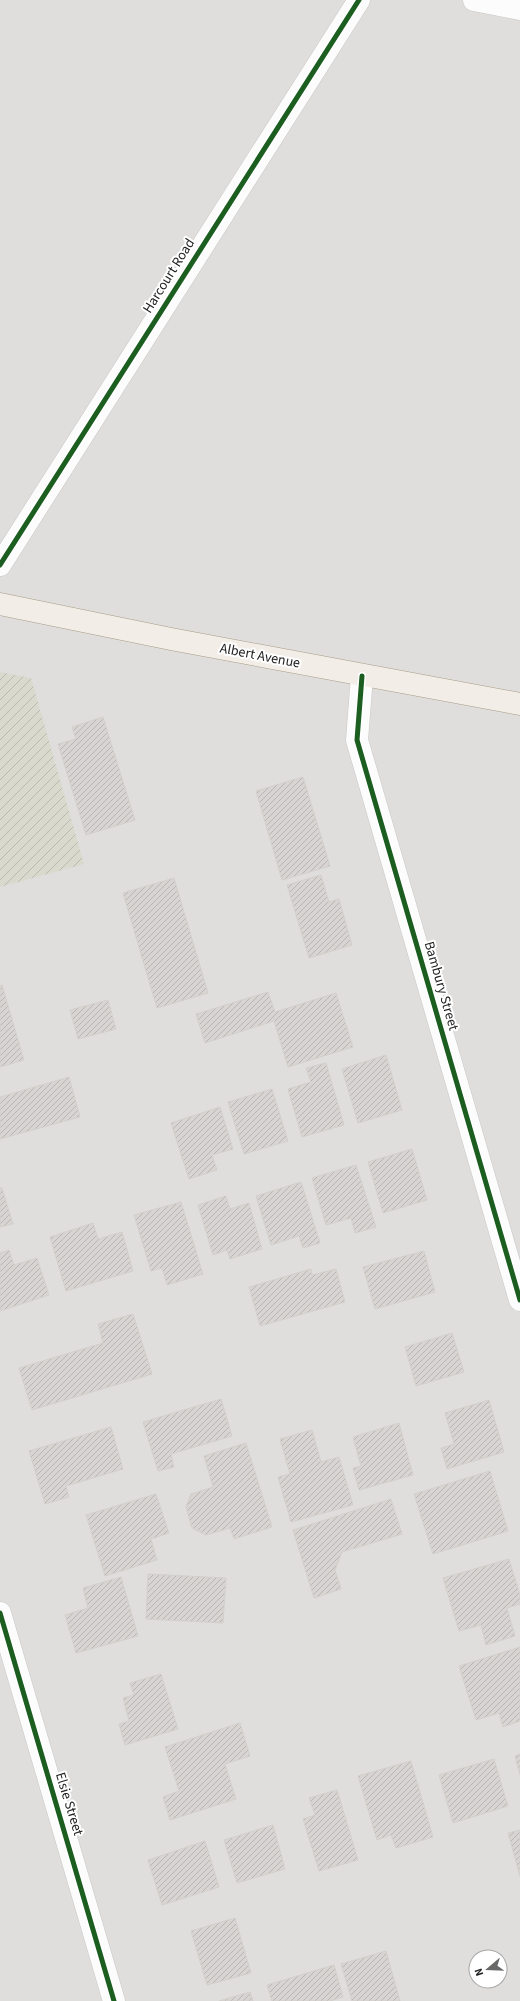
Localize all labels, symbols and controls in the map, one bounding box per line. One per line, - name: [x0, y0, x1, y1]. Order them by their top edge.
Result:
- street label: Harcourt Road: [138, 235, 200, 317]
- street label: Albert Avenue: [218, 638, 302, 674]
- street label: Bambury Street: [419, 939, 463, 1033]
- street label: Elsie Street: [50, 1770, 88, 1838]
- north arrow: [468, 1949, 508, 1989]
- text: N: [471, 1966, 487, 1978]

